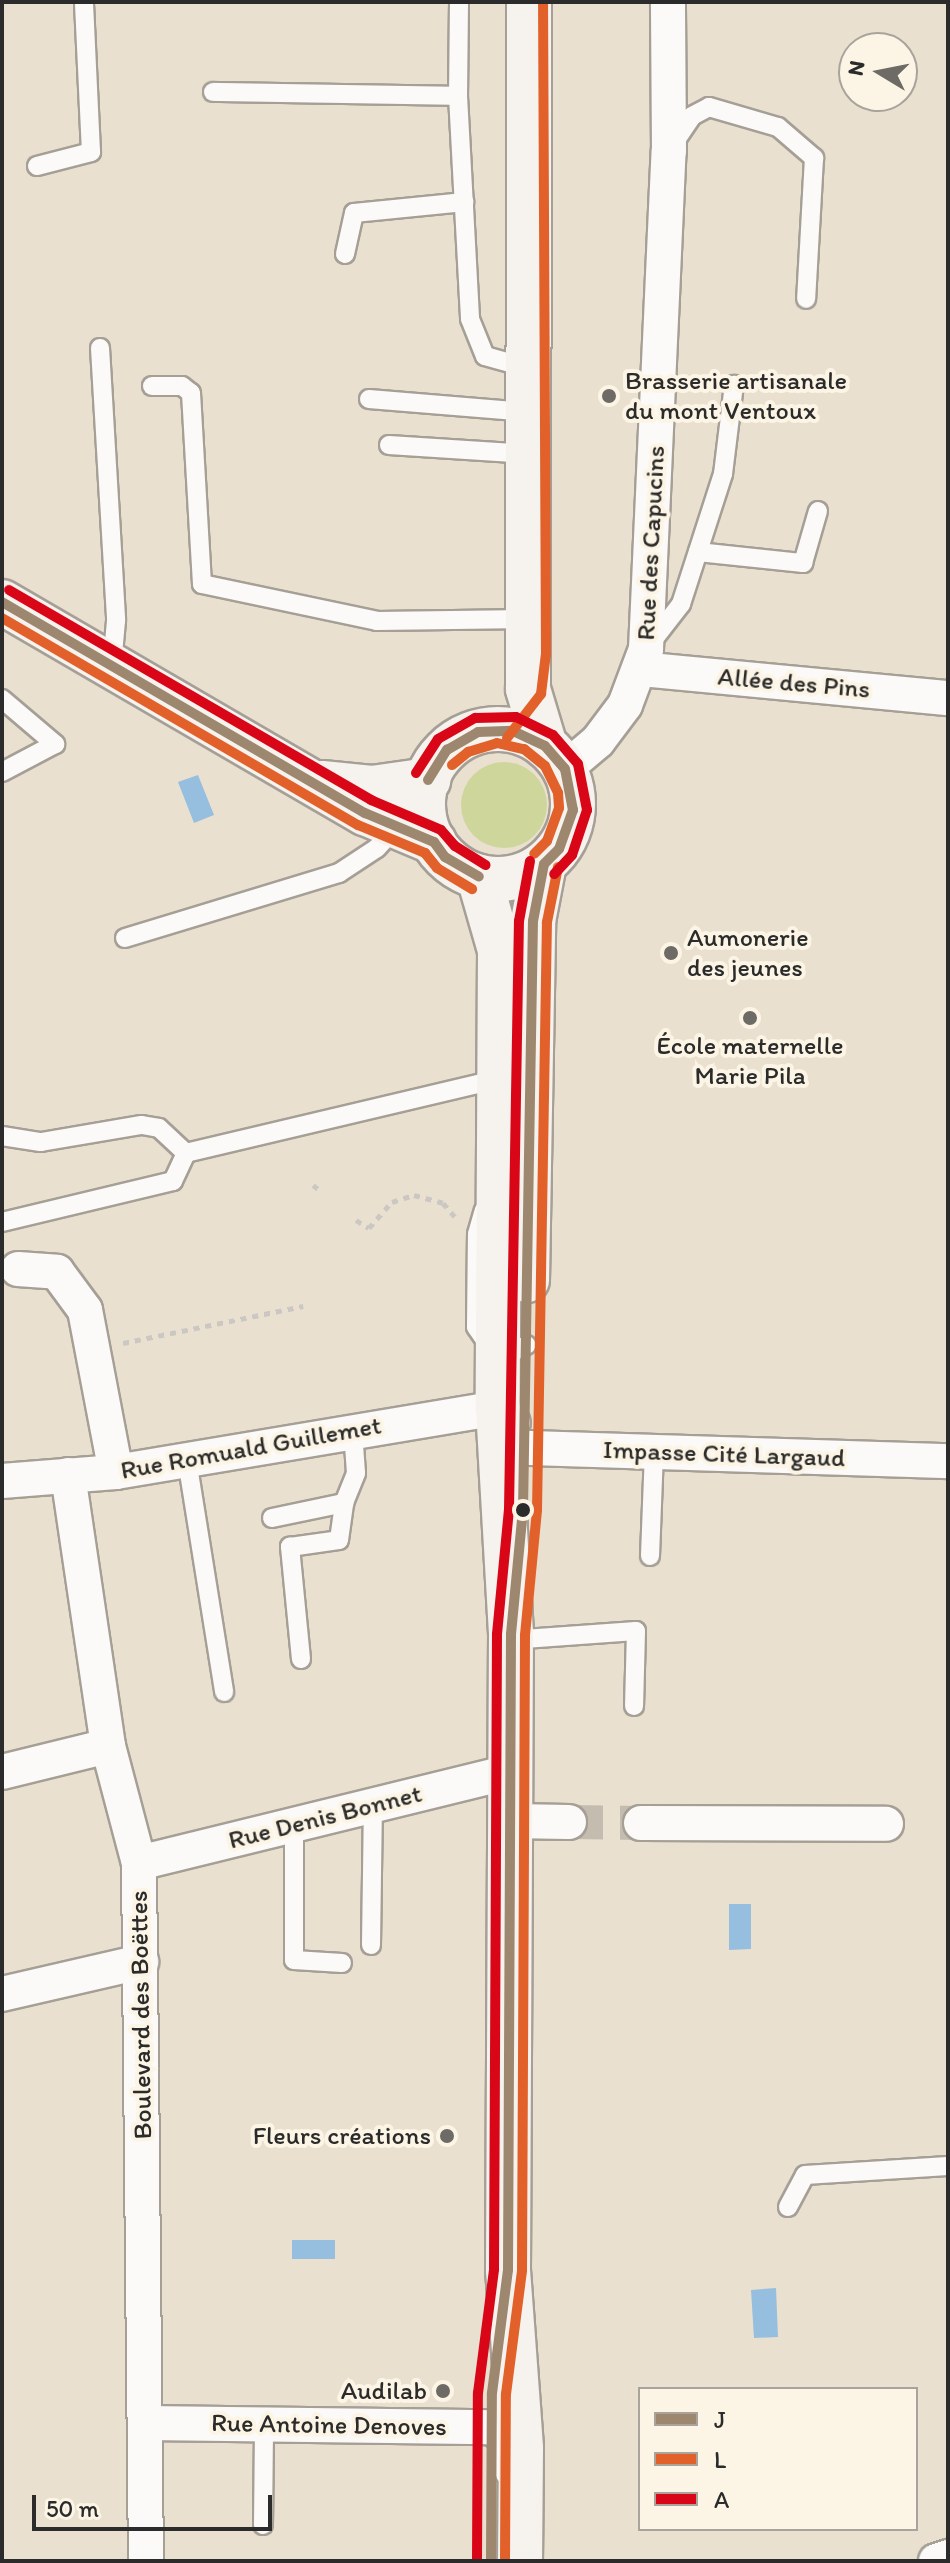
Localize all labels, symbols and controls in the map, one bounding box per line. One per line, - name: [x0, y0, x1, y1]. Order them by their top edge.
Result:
- north arrow: [838, 32, 918, 112]
- text: N: [841, 58, 870, 78]
- place label: Brasserie artisanale du mont Ventoux: [625, 365, 850, 426]
- marker: Brasserie artisanale du mont Ventoux: [600, 387, 618, 405]
- street label: Rue des Capucins: [630, 445, 672, 641]
- street label: Allée des Pins: [716, 661, 872, 705]
- place label: Aumonerie des jeunes: [687, 922, 809, 984]
- marker: Aumonerie des jeunes: [662, 944, 680, 962]
- marker: École maternelle Marie Pila: [741, 1009, 759, 1027]
- place label: École maternelle Marie Pila: [656, 1030, 844, 1092]
- street label: Rue Romuald Guillemet: [118, 1410, 384, 1486]
- street label: Impasse Cité Largaud: [602, 1434, 846, 1474]
- unlabelled marker: [515, 1502, 531, 1518]
- street label: Rue Denis Bonnet: [225, 1778, 425, 1856]
- street label: Boulevard des Boëttes: [123, 1890, 159, 2140]
- place label: Fleurs créations: [253, 2120, 431, 2152]
- marker: Fleurs créations: [438, 2127, 456, 2145]
- place label: Audilab: [341, 2375, 427, 2407]
- marker: Audilab: [434, 2382, 452, 2400]
- legend: [638, 2387, 918, 2531]
- text: J: [714, 2405, 726, 2434]
- street label: Rue Antoine Denoves: [211, 2407, 447, 2443]
- text: L: [714, 2445, 726, 2474]
- scale bar: [36, 2479, 276, 2529]
- text: A: [714, 2485, 729, 2514]
- text: 50 m: [46, 2494, 99, 2523]

